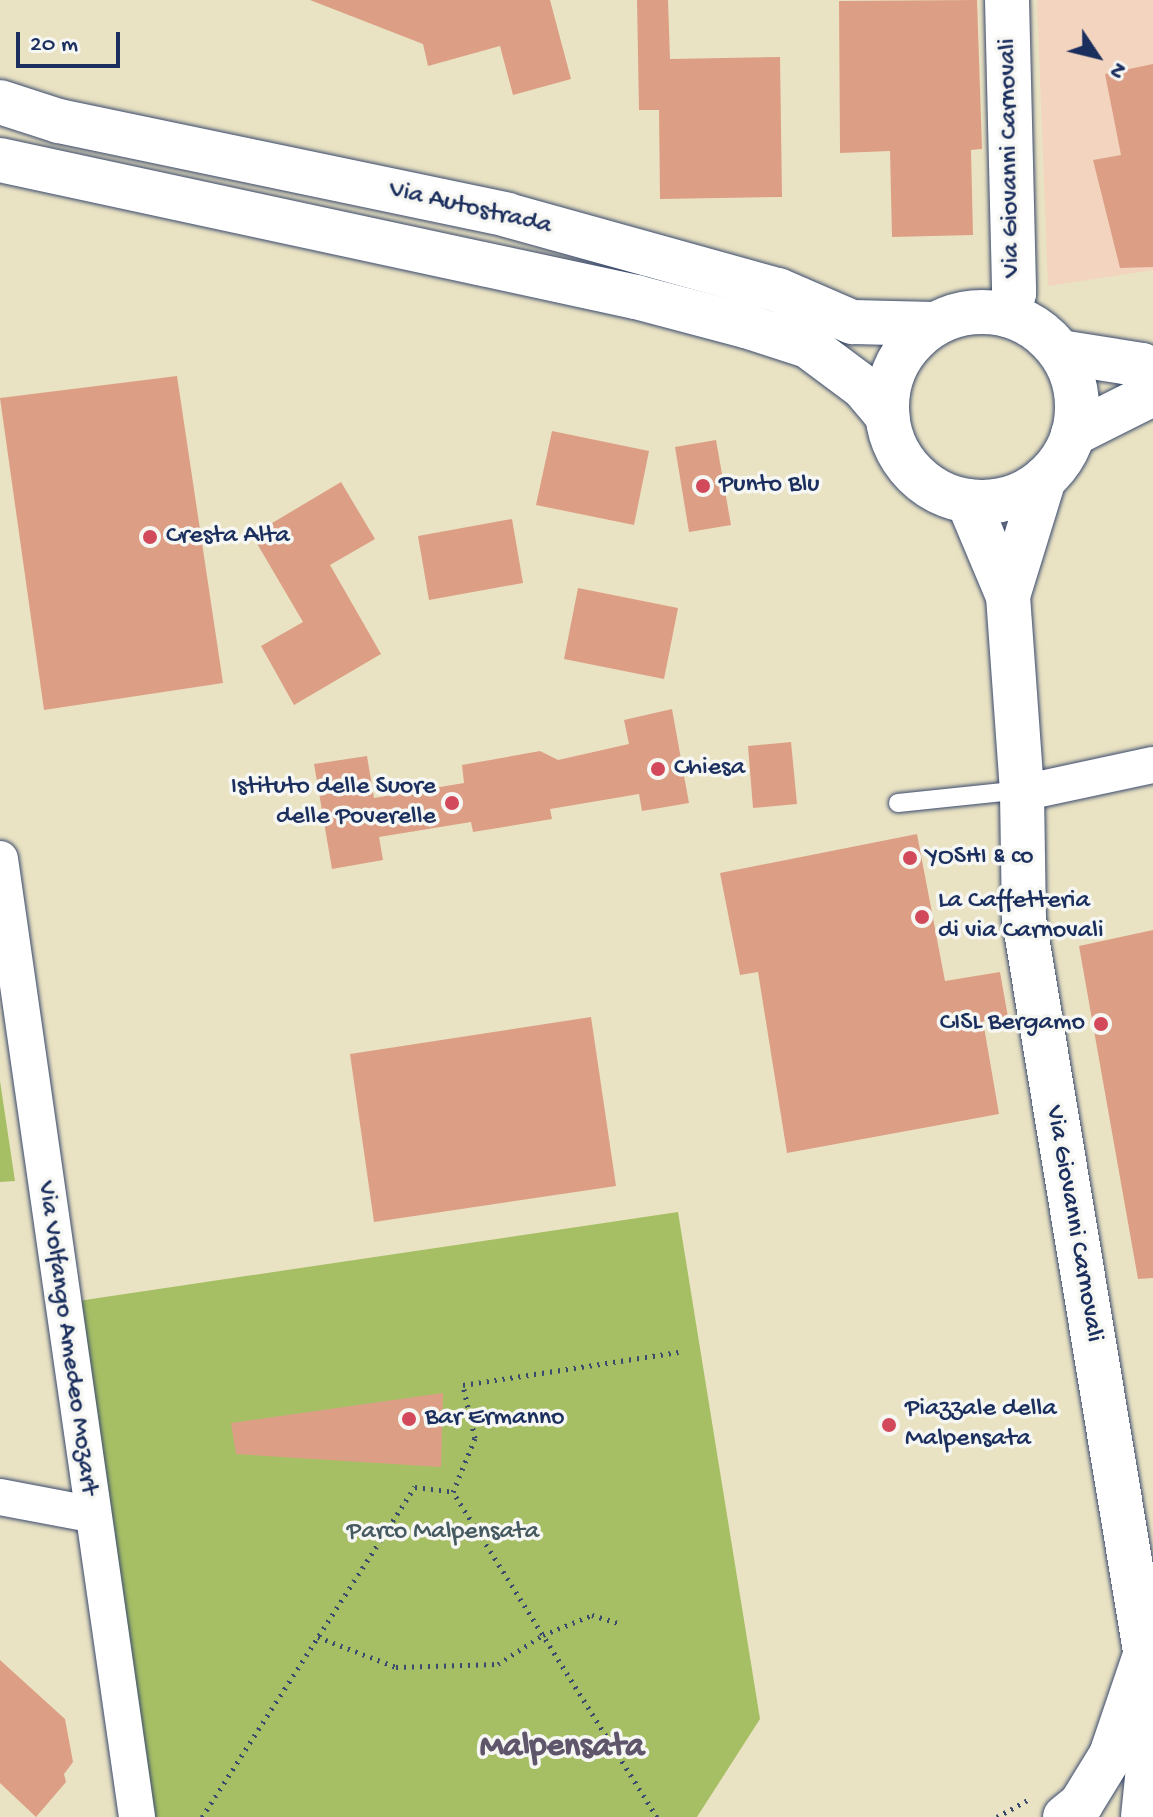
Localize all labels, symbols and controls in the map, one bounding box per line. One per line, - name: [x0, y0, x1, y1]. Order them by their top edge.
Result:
- scale bar: [20, 16, 124, 66]
- north arrow: [1057, 16, 1137, 96]
- text: 20 m: [30, 31, 78, 60]
- street label: Via Giovanni Carnovali: [993, 38, 1029, 278]
- text: N: [1102, 56, 1131, 83]
- street label: Via Autostrada: [386, 175, 554, 243]
- place label: Punto Blu: [719, 470, 819, 502]
- marker: Punto Blu: [694, 477, 712, 495]
- place label: Cresta Alta: [166, 521, 290, 553]
- marker: Cresta Alta: [141, 528, 159, 546]
- place label: Chiesa: [674, 753, 745, 785]
- marker: Chiesa: [649, 760, 667, 778]
- place label: Istituto delle Suore delle Poverelle: [231, 772, 436, 834]
- marker: Istituto delle Suore delle Poverelle: [443, 794, 461, 812]
- place label: YOSHI & co: [926, 842, 1033, 874]
- marker: YOSHI & co: [901, 849, 919, 867]
- place label: La Caffetteria di via Carnovali: [938, 886, 1104, 948]
- marker: La Caffetteria di via Carnovali: [913, 908, 931, 926]
- place label: CISL Bergamo: [940, 1008, 1085, 1040]
- marker: CISL Bergamo: [1092, 1015, 1110, 1033]
- street label: Via Giovanni Carnovali: [1037, 1103, 1109, 1345]
- street label: Via Volfango Amedeo Mozart: [29, 1179, 103, 1497]
- place label: Piazzale della Malpensata: [905, 1394, 1057, 1456]
- place label: Bar Ermanno: [425, 1403, 565, 1435]
- marker: Bar Ermanno: [400, 1410, 418, 1428]
- marker: Piazzale della Malpensata: [880, 1416, 898, 1434]
- park label: Parco Malpensata: [347, 1517, 539, 1549]
- district label: Malpensata: [480, 1729, 644, 1769]

